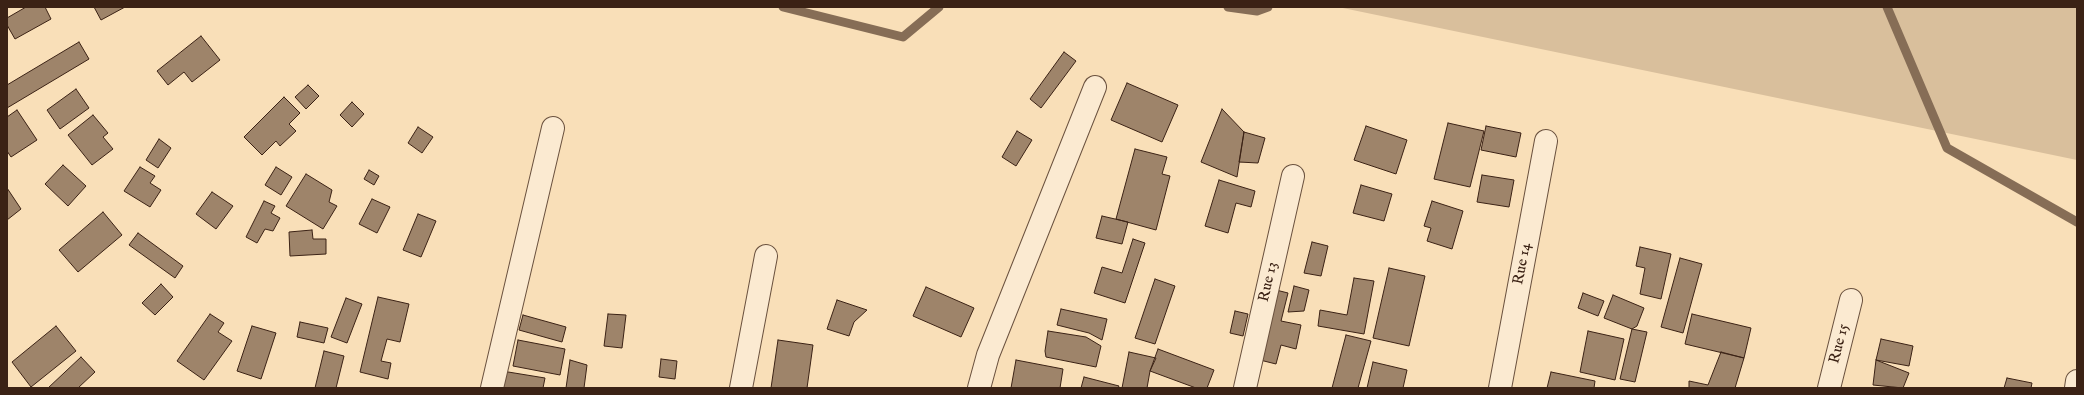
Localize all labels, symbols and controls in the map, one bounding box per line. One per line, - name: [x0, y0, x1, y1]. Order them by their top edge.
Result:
- street label: Rue 14: [1510, 242, 1536, 286]
- street label: Rue 13: [1256, 260, 1282, 304]
- street label: Rue 15: [1826, 322, 1854, 366]

